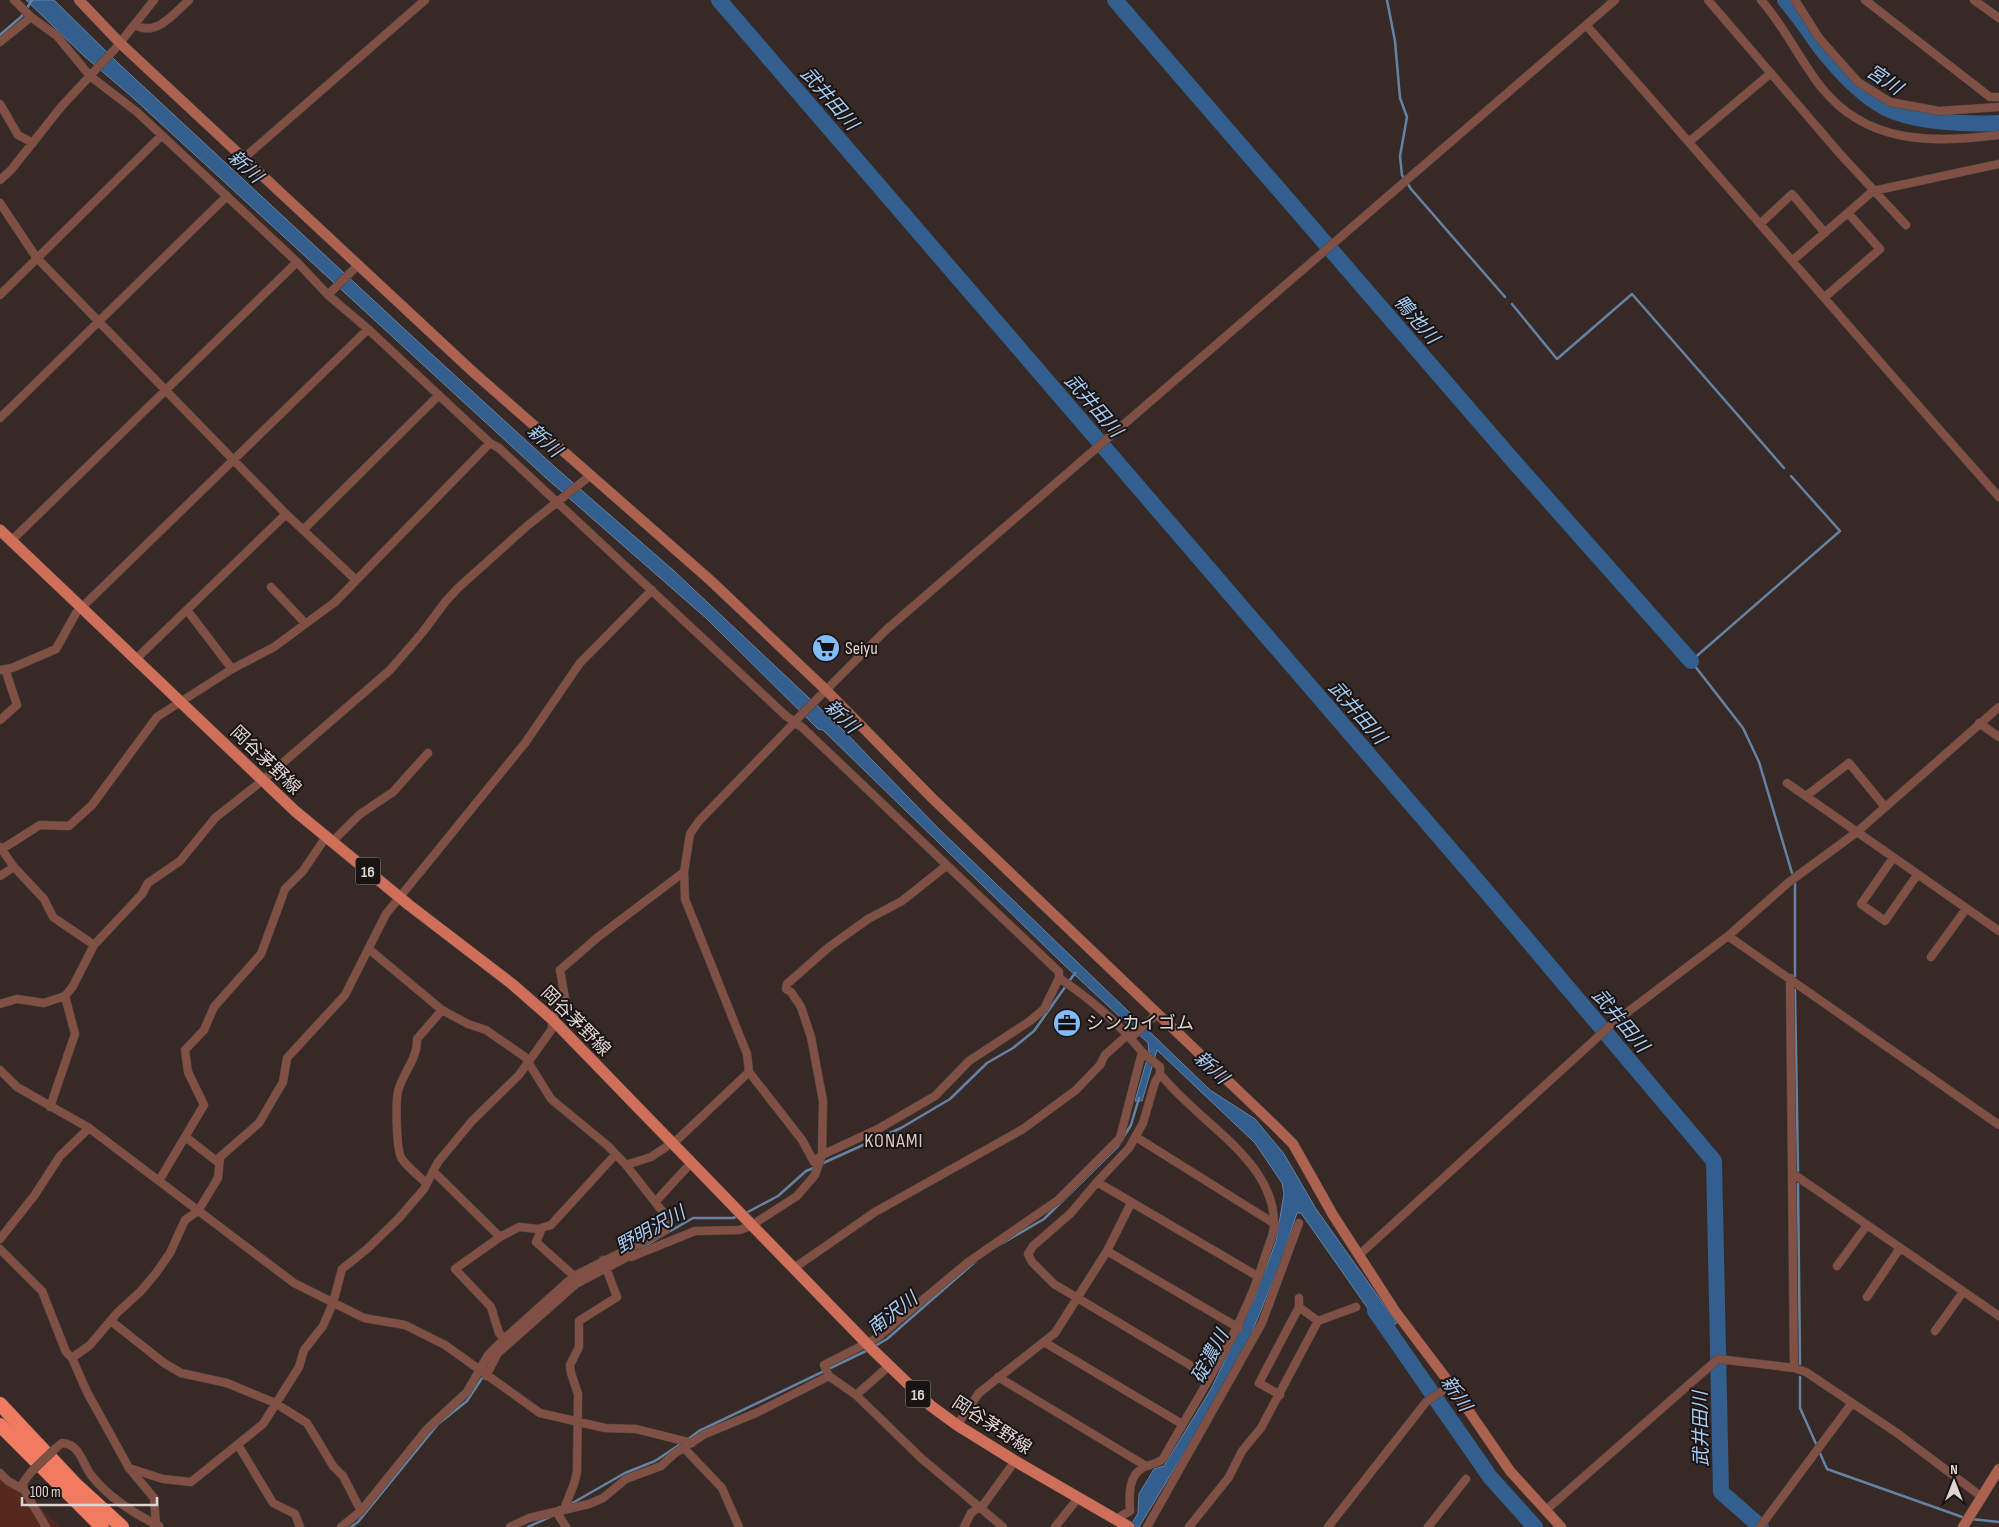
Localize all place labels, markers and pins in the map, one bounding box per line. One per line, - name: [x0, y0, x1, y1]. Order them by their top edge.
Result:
- supermarket icon: Seiyu: [811, 633, 841, 663]
- place label: Seiyu: [845, 638, 878, 659]
- office icon: シンカイゴム: [1052, 1008, 1082, 1038]
- place label: シンカイゴム: [1086, 1013, 1194, 1034]

